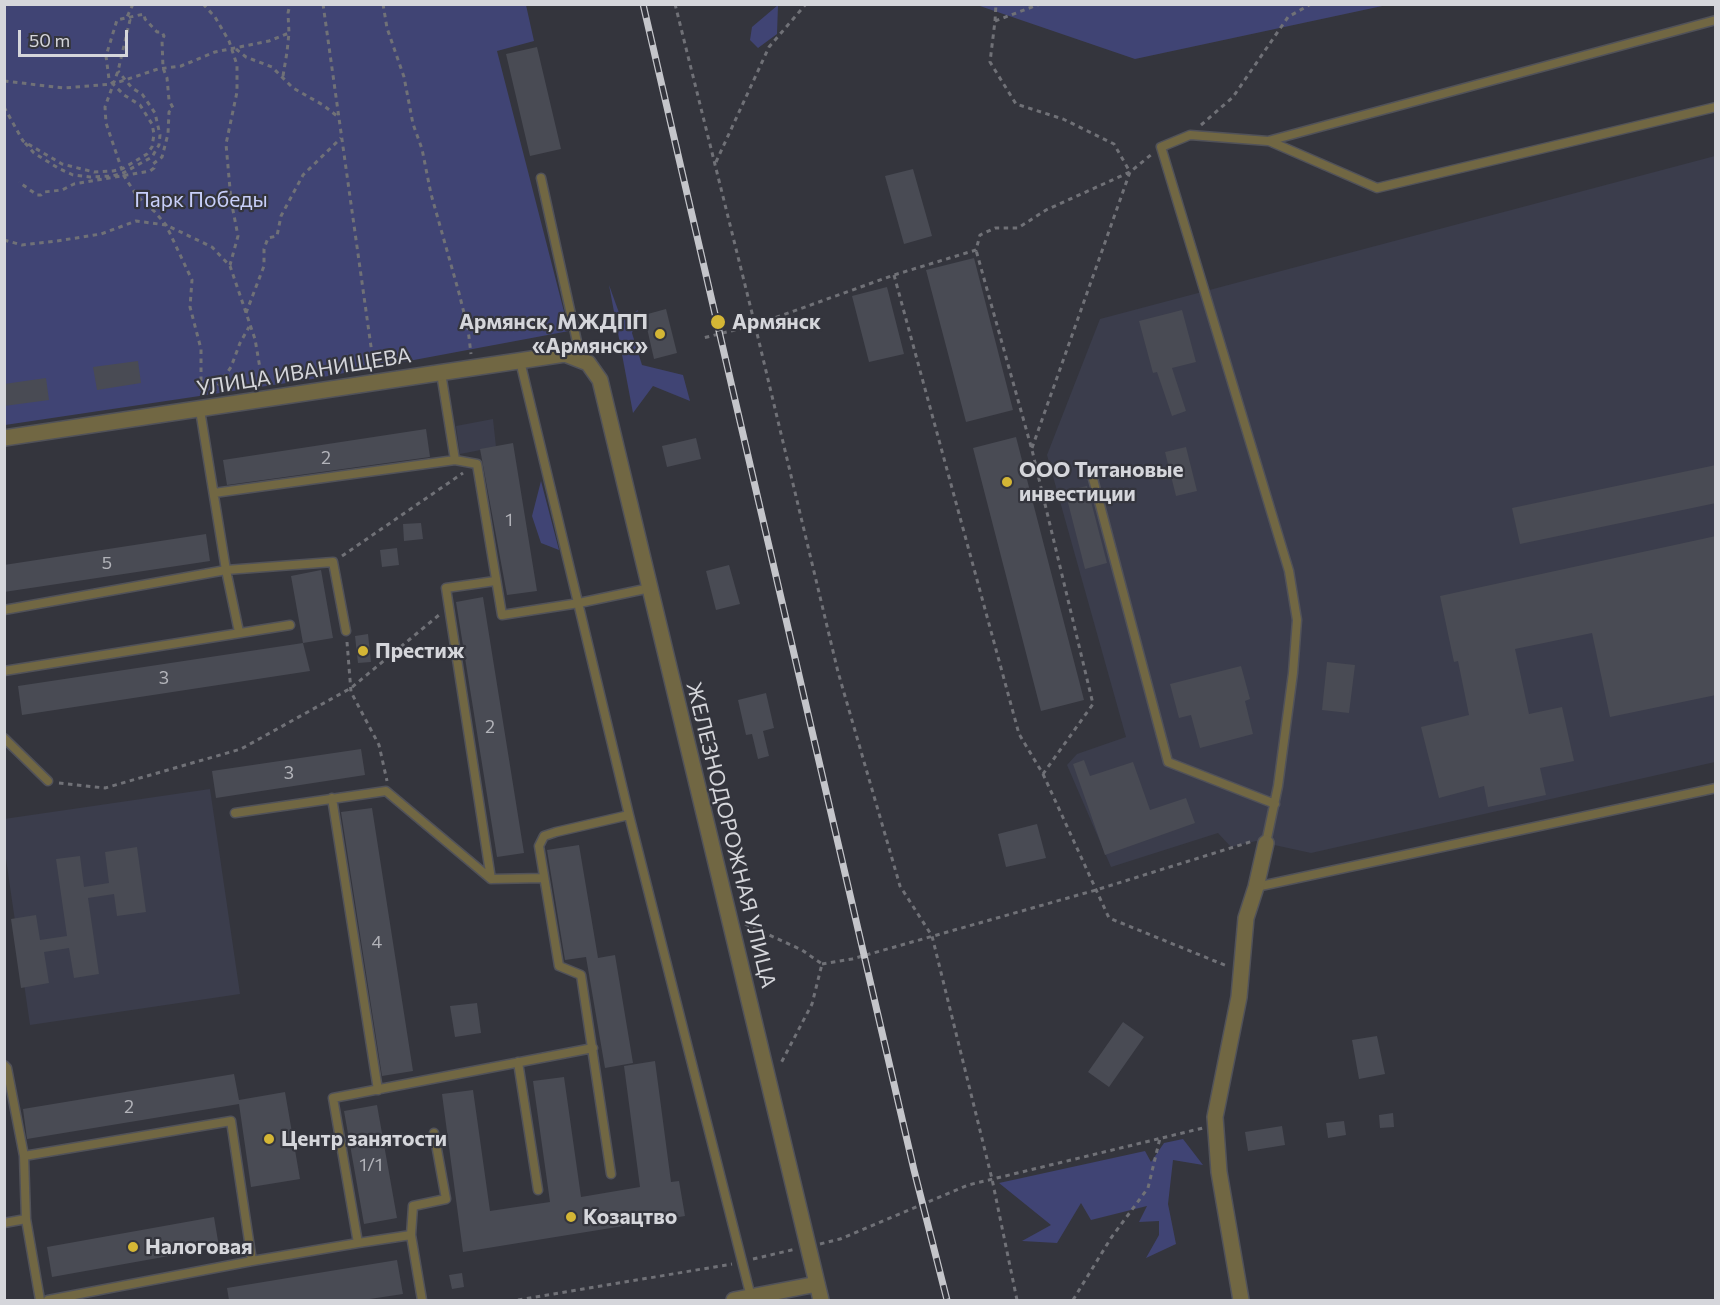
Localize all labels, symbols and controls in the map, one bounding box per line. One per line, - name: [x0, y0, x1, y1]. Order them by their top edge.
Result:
- scale bar: [21, 18, 130, 56]
- text: 50 m: [29, 29, 70, 51]
- park label: Парк Победы: [134, 187, 268, 213]
- place label: Армянск, МЖДПП «Армянск»: [459, 309, 648, 359]
- place label: Армянск: [732, 309, 821, 335]
- marker: Армянск: [709, 313, 727, 331]
- marker: Армянск, МЖДПП «Армянск»: [653, 327, 667, 341]
- street label: УЛИЦА ИВАНИЩЕВА: [195, 343, 413, 401]
- house number: 2: [321, 447, 331, 469]
- place label: ООО Титановые инвестиции: [1019, 457, 1184, 507]
- marker: ООО Титановые инвестиции: [1000, 475, 1014, 489]
- house number: 1: [505, 509, 513, 531]
- house number: 5: [102, 552, 112, 574]
- place label: Престиж: [375, 638, 464, 664]
- marker: Престиж: [356, 644, 370, 658]
- house number: 3: [159, 667, 169, 689]
- street label: ЖЕЛЕЗНОДОРОЖНАЯ УЛИЦА: [681, 679, 781, 991]
- house number: 2: [485, 716, 495, 738]
- house number: 3: [284, 762, 294, 784]
- house number: 4: [372, 931, 382, 953]
- house number: 2: [124, 1096, 134, 1118]
- place label: Центр занятости: [281, 1126, 447, 1152]
- marker: Центр занятости: [262, 1132, 276, 1146]
- house number: 1/1: [359, 1154, 383, 1176]
- place label: Козацтво: [583, 1204, 677, 1230]
- marker: Козацтво: [564, 1210, 578, 1224]
- place label: Налоговая: [145, 1234, 253, 1260]
- marker: Налоговая: [126, 1240, 140, 1254]

